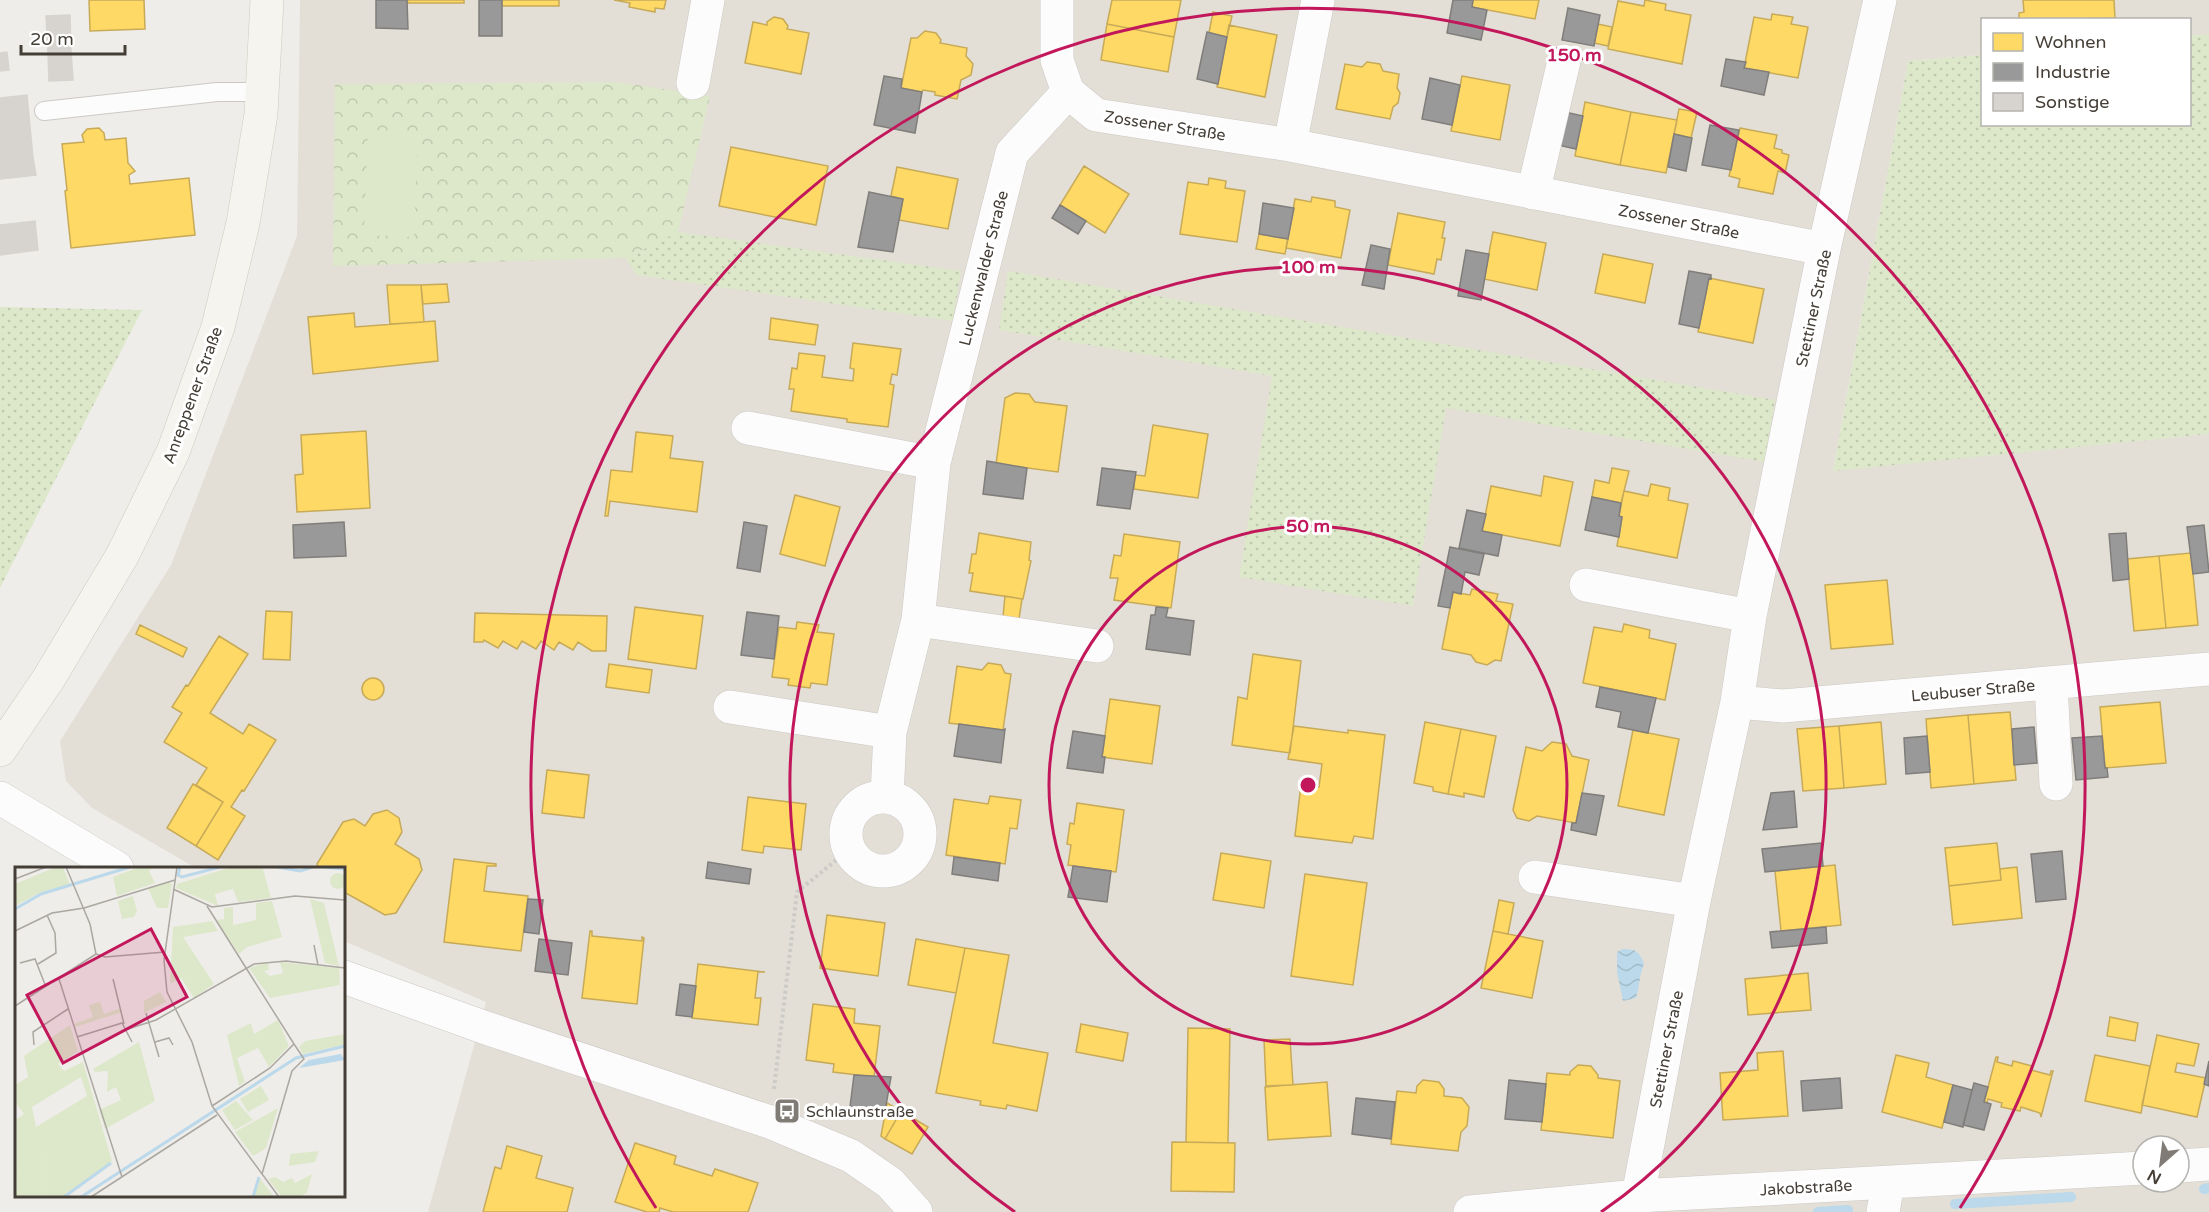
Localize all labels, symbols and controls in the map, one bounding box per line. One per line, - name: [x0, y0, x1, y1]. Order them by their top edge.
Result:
- scale bar: [21, 18, 124, 56]
- legend: [1981, 18, 2191, 126]
- text: 20 m: [30, 28, 74, 50]
- text: Wohnen: [2035, 31, 2106, 53]
- text: 150 m: [1546, 44, 1602, 66]
- text: Industrie: [2035, 61, 2110, 83]
- text: Sonstige: [2035, 91, 2109, 113]
- street label: Zossener Straße: [1103, 106, 1227, 145]
- street label: Luckenwalder Straße: [955, 189, 1013, 348]
- street label: Zossener Straße: [1617, 200, 1741, 244]
- street label: Stettiner Straße: [1792, 248, 1836, 369]
- text: 100 m: [1280, 256, 1336, 278]
- street label: Anreppener Straße: [159, 324, 227, 467]
- text: 50 m: [1286, 515, 1330, 537]
- street label: Leubuser Straße: [1910, 676, 2036, 706]
- centre of rings: [1298, 775, 1318, 795]
- inset map: [15, 867, 345, 1197]
- street label: Stettiner Straße: [1646, 989, 1688, 1110]
- bus stop icon: Schlaunstraße: [772, 1096, 802, 1126]
- place label: Schlaunstraße: [806, 1102, 914, 1122]
- north arrow: [2131, 1134, 2191, 1194]
- text: N: [2144, 1165, 2165, 1188]
- street label: Jakobstraße: [1759, 1176, 1853, 1200]

